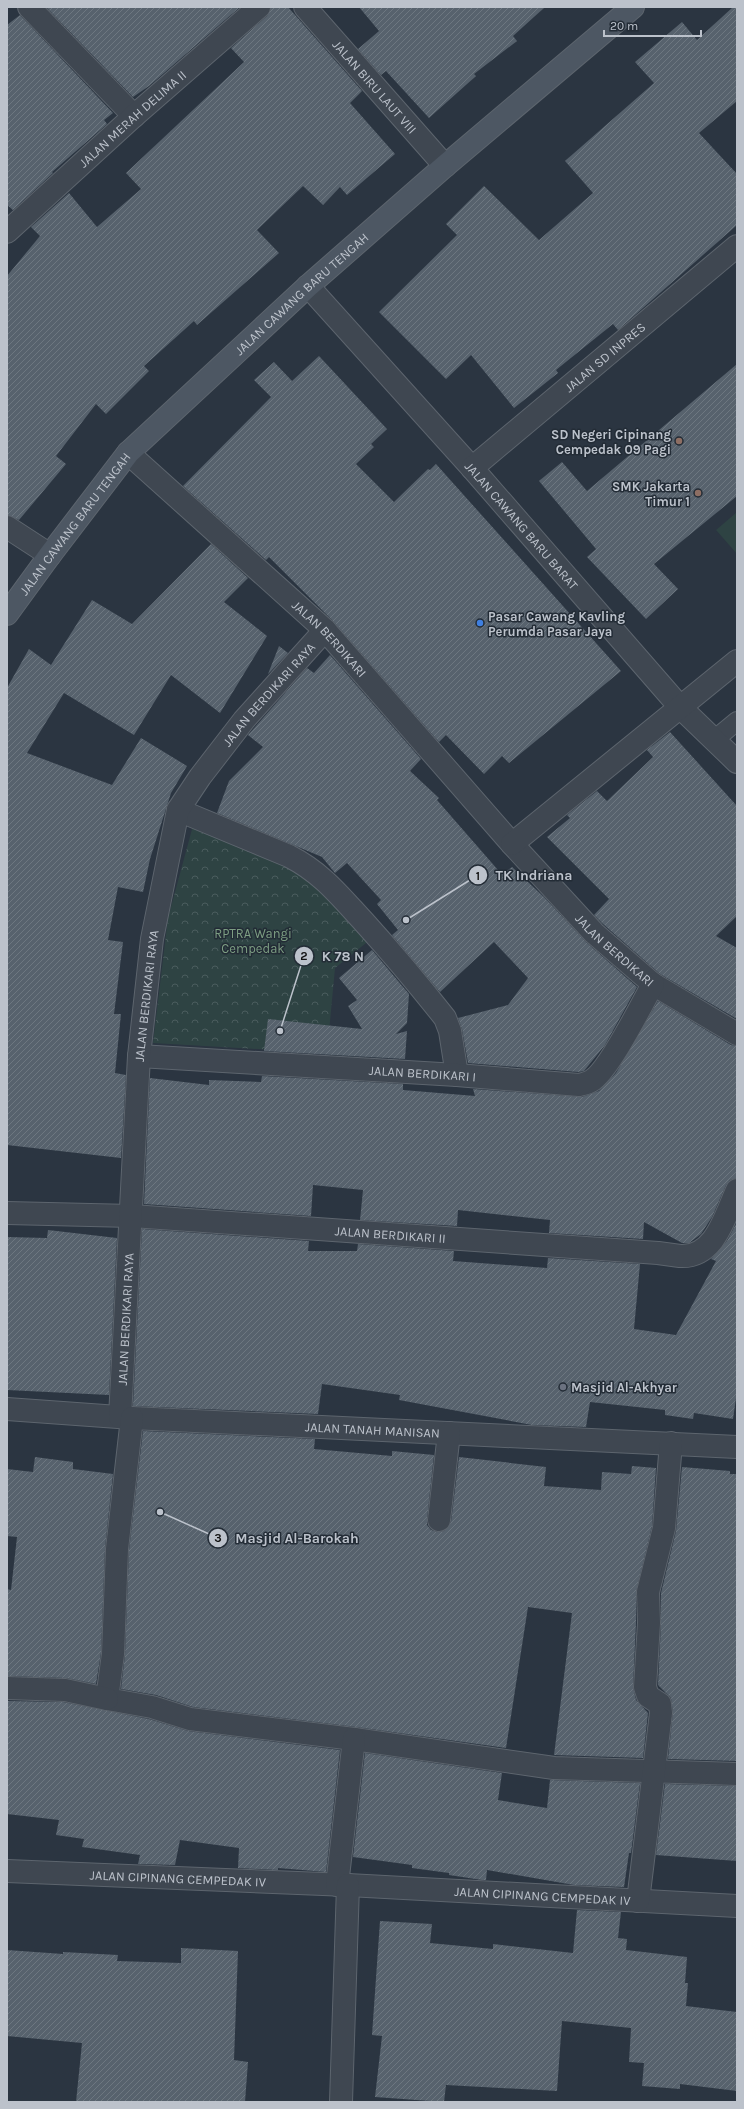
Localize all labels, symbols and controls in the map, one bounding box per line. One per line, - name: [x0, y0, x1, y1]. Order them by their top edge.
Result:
- scale bar: [604, 12, 701, 38]
- text: 20 m: [610, 19, 638, 33]
- street label: JALAN BIRU LAUT VIII: [330, 37, 420, 136]
- street label: JALAN MERAH DELIMA II: [76, 67, 189, 170]
- street label: JALAN CAWANG BARU TENGAH: [232, 229, 371, 358]
- street label: JALAN SD INPRES: [561, 319, 648, 395]
- place label: SD Negeri Cipinang Cempedak 09 Pagi: [551, 427, 671, 457]
- marker: SD Negeri Cipinang Cempedak 09 Pagi: [674, 436, 684, 446]
- street label: JALAN CAWANG BARU TENGAH: [16, 449, 133, 598]
- street label: JALAN CAWANG BARU BARAT: [462, 458, 582, 593]
- place label: SMK Jakarta Timur 1: [612, 479, 690, 509]
- marker: SMK Jakarta Timur 1: [693, 488, 703, 498]
- street label: JALAN BERDIKARI: [289, 597, 370, 680]
- place label: Pasar Cawang Kavling Perumda Pasar Jaya: [488, 609, 625, 639]
- marker: Pasar Cawang Kavling Perumda Pasar Jaya: [475, 618, 485, 628]
- street label: JALAN BERDIKARI RAYA: [219, 639, 318, 749]
- callout: TK Indriana: [468, 862, 581, 888]
- text: TK Indriana: [496, 867, 572, 884]
- text: 1: [476, 869, 480, 883]
- street label: JALAN BERDIKARI: [573, 911, 657, 989]
- park label: RPTRA Wangi Cempedak: [214, 926, 292, 956]
- street label: JALAN BERDIKARI RAYA: [131, 928, 161, 1062]
- callout: K 78 N: [294, 943, 372, 969]
- text: K 78 N: [322, 948, 364, 965]
- text: 2: [300, 949, 308, 963]
- street label: JALAN BERDIKARI I: [368, 1062, 477, 1084]
- street label: JALAN BERDIKARI II: [334, 1223, 446, 1246]
- street label: JALAN BERDIKARI RAYA: [114, 1252, 136, 1386]
- place label: Masjid Al-Akhyar: [571, 1380, 678, 1395]
- marker: Masjid Al-Akhyar: [558, 1382, 568, 1392]
- street label: JALAN TANAH MANISAN: [305, 1419, 440, 1440]
- callout: Masjid Al-Barokah: [208, 1525, 367, 1551]
- text: Masjid Al-Barokah: [235, 1530, 359, 1547]
- text: 3: [214, 1531, 222, 1545]
- street label: JALAN CIPINANG CEMPEDAK IV: [89, 1867, 267, 1889]
- street label: JALAN CIPINANG CEMPEDAK IV: [454, 1883, 632, 1908]

